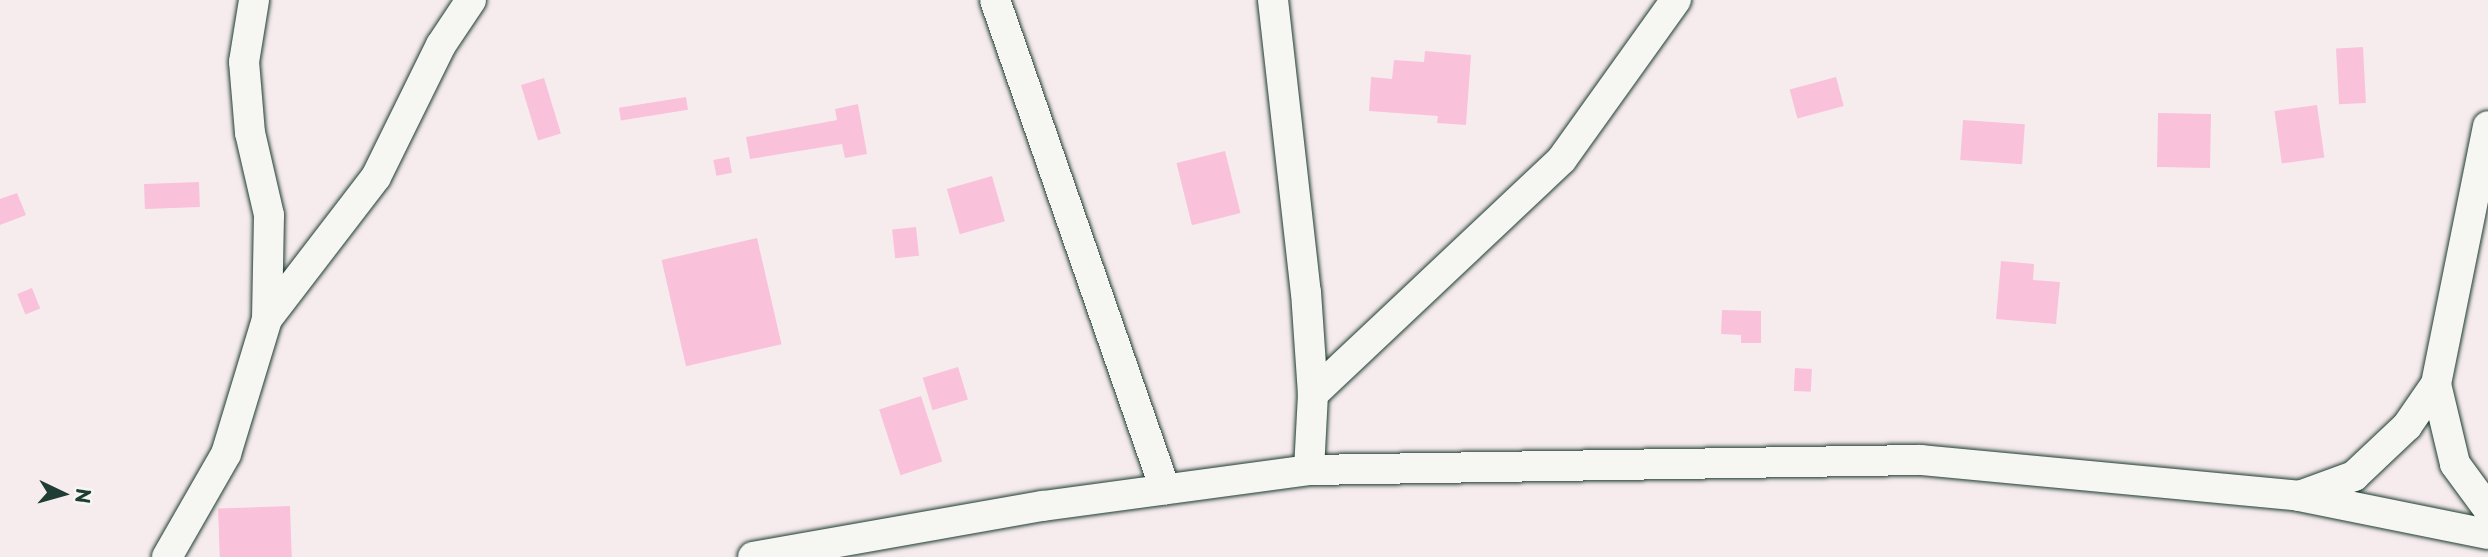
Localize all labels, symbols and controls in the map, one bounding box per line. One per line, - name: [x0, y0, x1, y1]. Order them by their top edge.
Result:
- north arrow: [28, 459, 98, 529]
- text: N: [69, 487, 99, 505]

